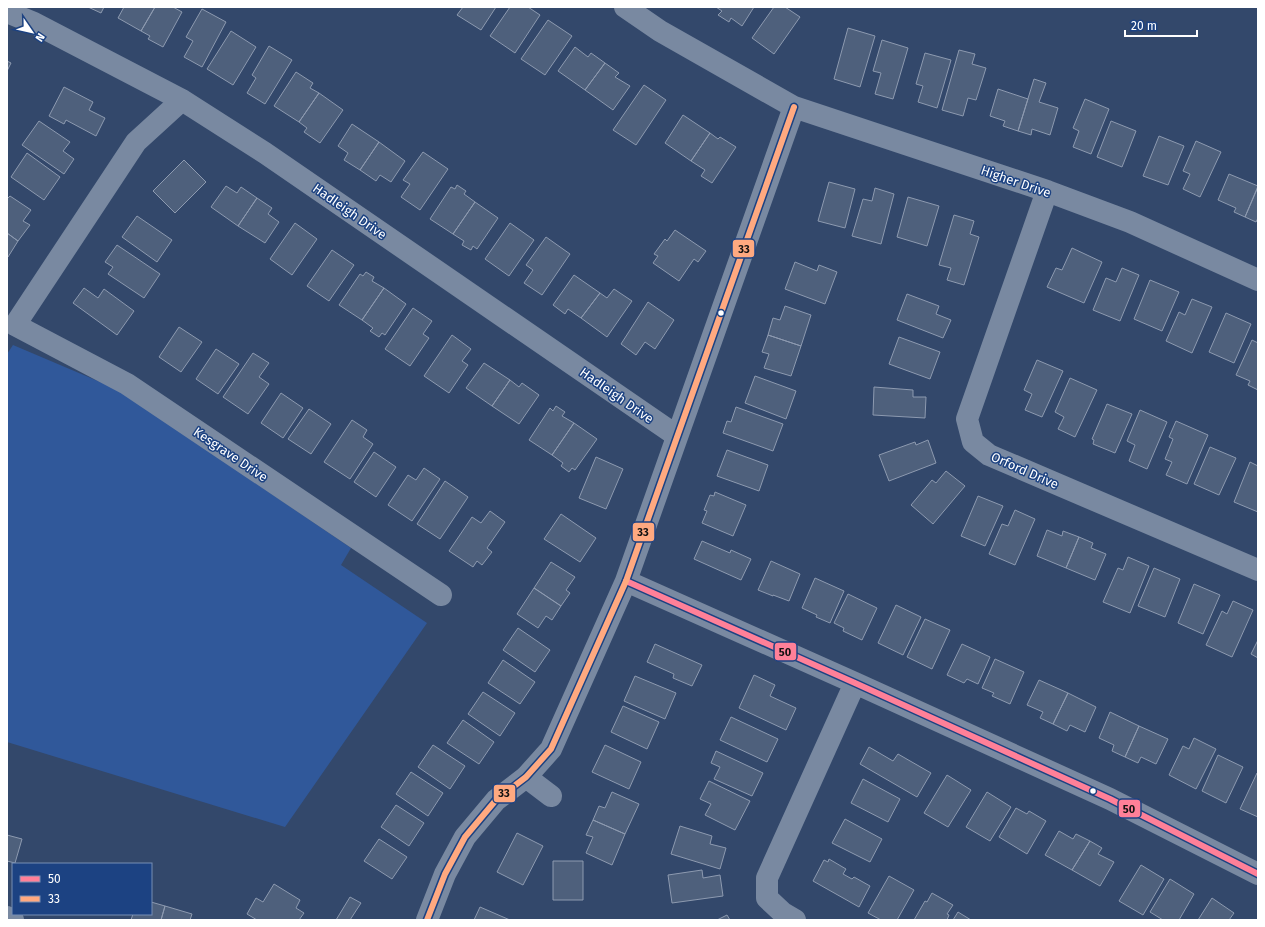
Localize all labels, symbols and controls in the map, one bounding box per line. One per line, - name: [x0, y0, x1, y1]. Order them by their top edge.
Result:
- north arrow: [12, 12, 52, 52]
- scale bar: [1125, 12, 1197, 38]
- text: 20 m: [1131, 19, 1157, 33]
- text: N: [32, 31, 47, 44]
- street label: Higher Drive: [979, 163, 1053, 200]
- street label: Hadleigh Drive: [310, 180, 389, 242]
- line badge: 33: [732, 239, 755, 258]
- text: 33: [737, 243, 750, 256]
- unlabelled marker: [716, 308, 726, 318]
- street label: Hadleigh Drive: [577, 364, 656, 426]
- street label: Kesgrave Drive: [191, 424, 271, 485]
- street label: Orford Drive: [989, 449, 1061, 492]
- line badge: 33: [632, 522, 655, 542]
- text: 33: [636, 526, 649, 539]
- line badge: 50: [774, 642, 797, 661]
- text: 50: [779, 646, 792, 659]
- line badge: 33: [493, 784, 516, 803]
- unlabelled marker: [1088, 786, 1098, 796]
- text: 33: [497, 787, 510, 800]
- line badge: 50: [1118, 799, 1141, 818]
- text: 50: [1123, 803, 1136, 816]
- legend: [12, 863, 152, 915]
- text: 50: [48, 872, 61, 886]
- text: 33: [48, 892, 60, 906]

